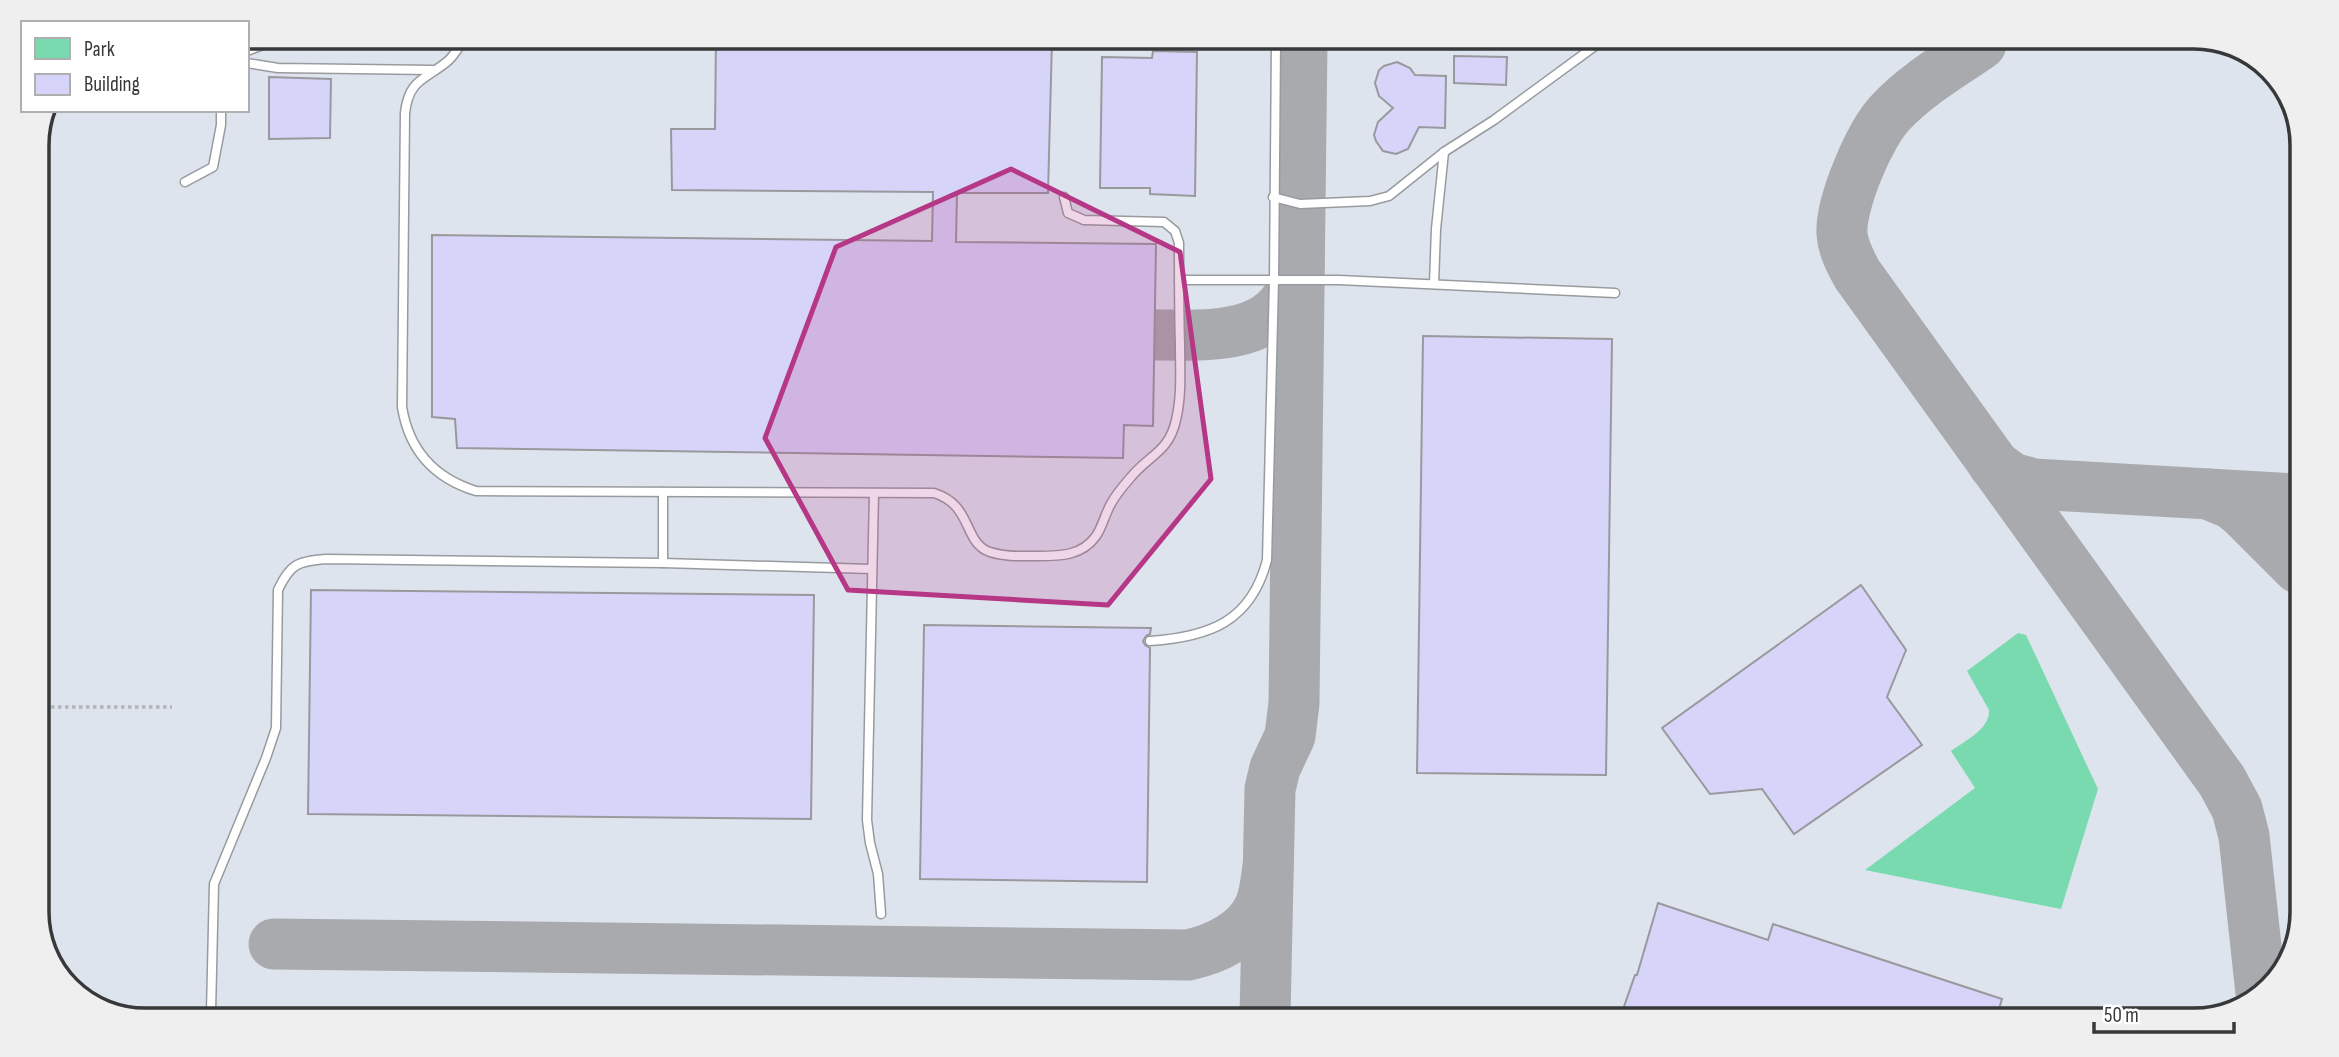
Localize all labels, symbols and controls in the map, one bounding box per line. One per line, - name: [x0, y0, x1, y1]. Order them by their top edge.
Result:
- legend: [21, 21, 248, 112]
- text: Park: [84, 37, 115, 62]
- text: Building: [84, 72, 140, 97]
- scale bar: [2094, 990, 2234, 1034]
- text: 50 m: [2104, 1003, 2139, 1028]

